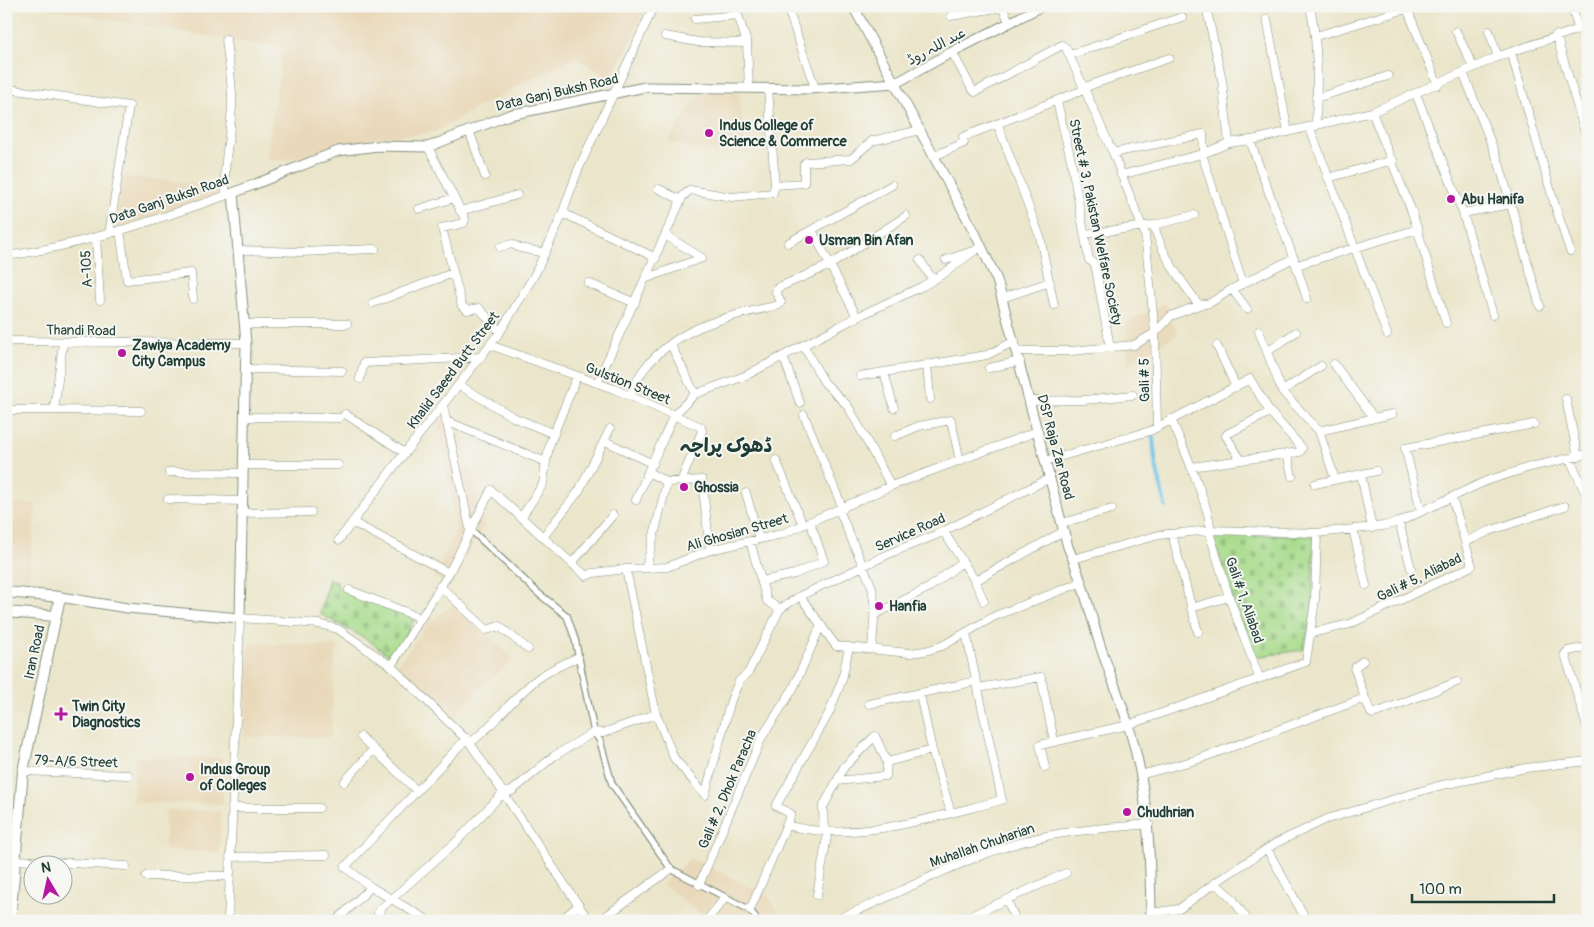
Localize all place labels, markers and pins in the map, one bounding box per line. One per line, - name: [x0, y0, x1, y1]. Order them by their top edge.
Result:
- place label: Indus College of Science & Commerce: [719, 117, 848, 150]
- marker: Indus College of Science & Commerce: [703, 127, 715, 139]
- place label: Abu Hanifa: [1461, 191, 1525, 208]
- marker: Abu Hanifa: [1445, 193, 1457, 205]
- place label: Usman Bin Afan: [819, 232, 914, 249]
- marker: Usman Bin Afan: [803, 234, 815, 246]
- place label: Zawiya Academy City Campus: [132, 337, 230, 370]
- marker: Zawiya Academy City Campus: [116, 347, 128, 359]
- place label: Ghossia: [694, 479, 739, 496]
- marker: Ghossia: [678, 481, 690, 493]
- place label: Hanfia: [889, 598, 927, 615]
- marker: Hanfia: [873, 600, 885, 612]
- place label: Twin City Diagnostics: [71, 698, 141, 731]
- marker: Twin City Diagnostics: [54, 707, 68, 721]
- place label: Indus Group of Colleges: [199, 761, 271, 794]
- marker: Indus Group of Colleges: [184, 771, 196, 783]
- place label: Chudhrian: [1137, 804, 1194, 821]
- marker: Chudhrian: [1121, 806, 1133, 818]

